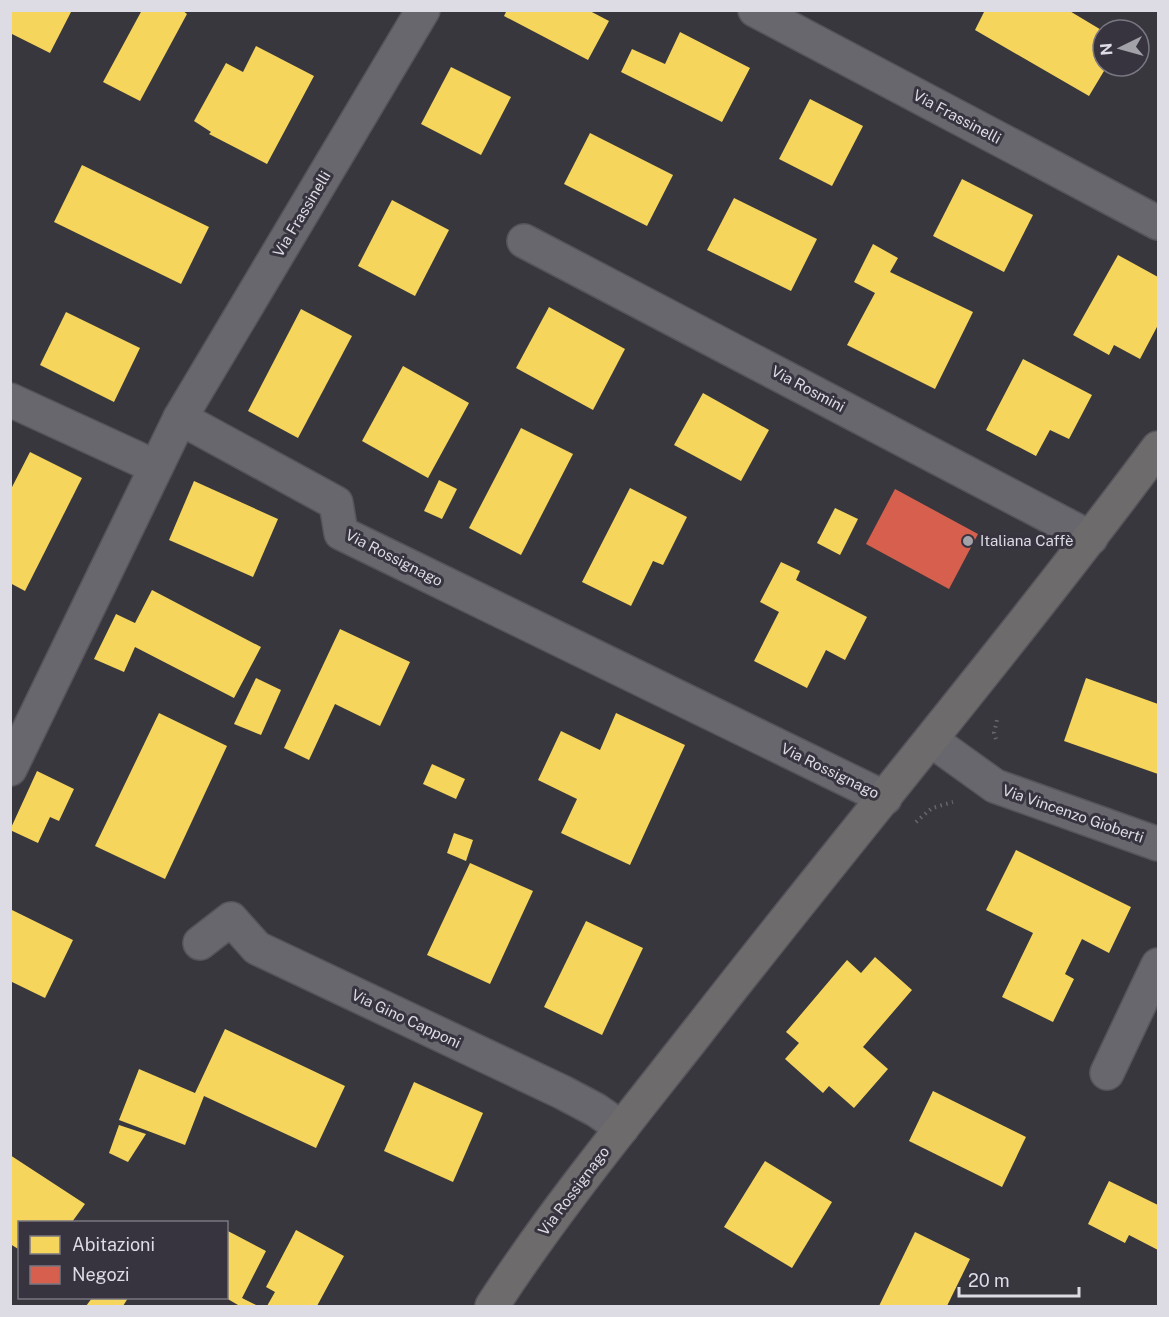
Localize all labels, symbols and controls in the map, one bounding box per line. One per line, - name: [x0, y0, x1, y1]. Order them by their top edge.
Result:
- north arrow: [1091, 18, 1151, 78]
- text: N: [1097, 42, 1117, 56]
- street label: Via Frassinelli: [910, 86, 1004, 147]
- street label: Via Frassinelli: [269, 168, 334, 260]
- street label: Via Rosmini: [769, 362, 848, 415]
- street label: Via Rossignago: [343, 526, 446, 589]
- place label: Italiana Caffè: [980, 532, 1073, 549]
- marker: Italiana Caffè: [961, 534, 975, 548]
- street label: Via Rossignago: [779, 740, 882, 802]
- street label: Via Vincenzo Gioberti: [1000, 781, 1146, 846]
- street label: Via Gino Capponi: [349, 986, 463, 1051]
- street label: Via Rossignago: [535, 1143, 613, 1238]
- legend: [18, 1221, 228, 1299]
- text: Abitazioni: [72, 1234, 155, 1255]
- scale bar: [959, 1260, 1079, 1298]
- text: Negozi: [72, 1264, 130, 1285]
- text: 20 m: [968, 1270, 1010, 1291]

